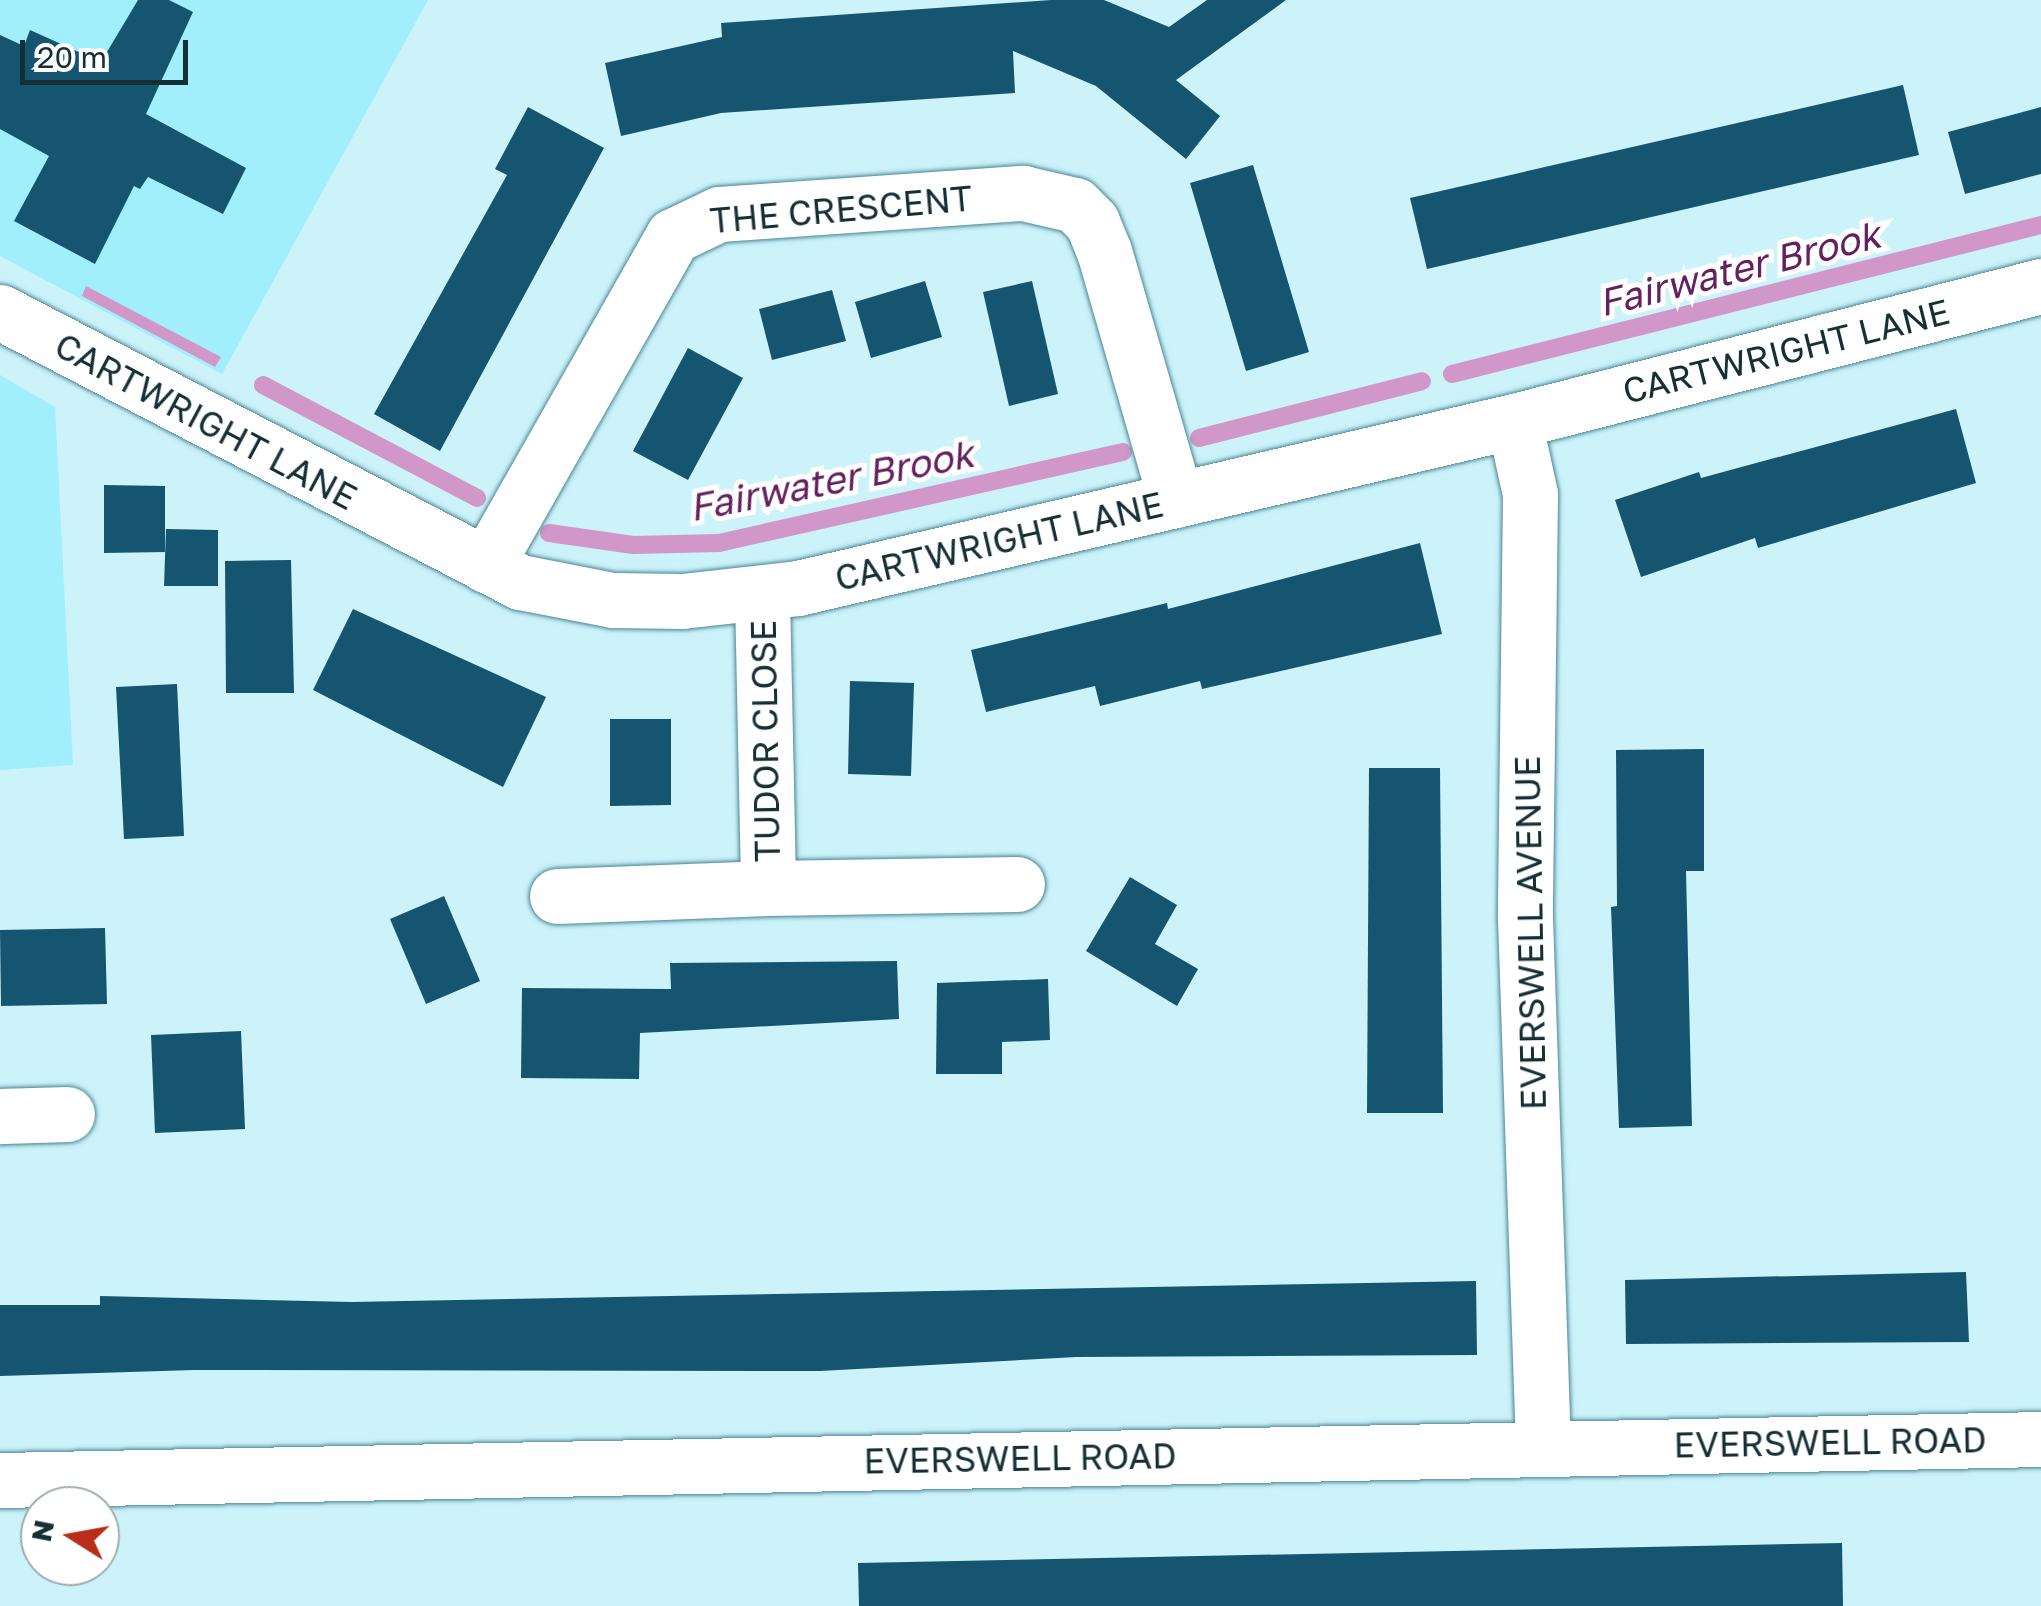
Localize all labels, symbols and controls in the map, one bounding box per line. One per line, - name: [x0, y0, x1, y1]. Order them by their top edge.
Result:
- scale bar: [25, 20, 192, 82]
- text: 20 m: [37, 39, 107, 75]
- street label: THE CRESCENT: [708, 177, 974, 241]
- water label: Fairwater Brook: [1593, 211, 1885, 325]
- street label: CARTWRIGHT LANE: [1618, 290, 1954, 412]
- street label: CARTWRIGHT LANE: [48, 324, 364, 518]
- water label: Fairwater Brook: [685, 430, 977, 530]
- street label: CARTWRIGHT LANE: [831, 483, 1167, 599]
- street label: TUDOR CLOSE: [742, 620, 788, 862]
- street label: EVERSWELL AVENUE: [1506, 755, 1554, 1111]
- street label: EVERSWELL ROAD: [1673, 1418, 1987, 1466]
- street label: EVERSWELL ROAD: [863, 1434, 1177, 1482]
- north arrow: [20, 1486, 120, 1586]
- text: N: [24, 1517, 60, 1544]

